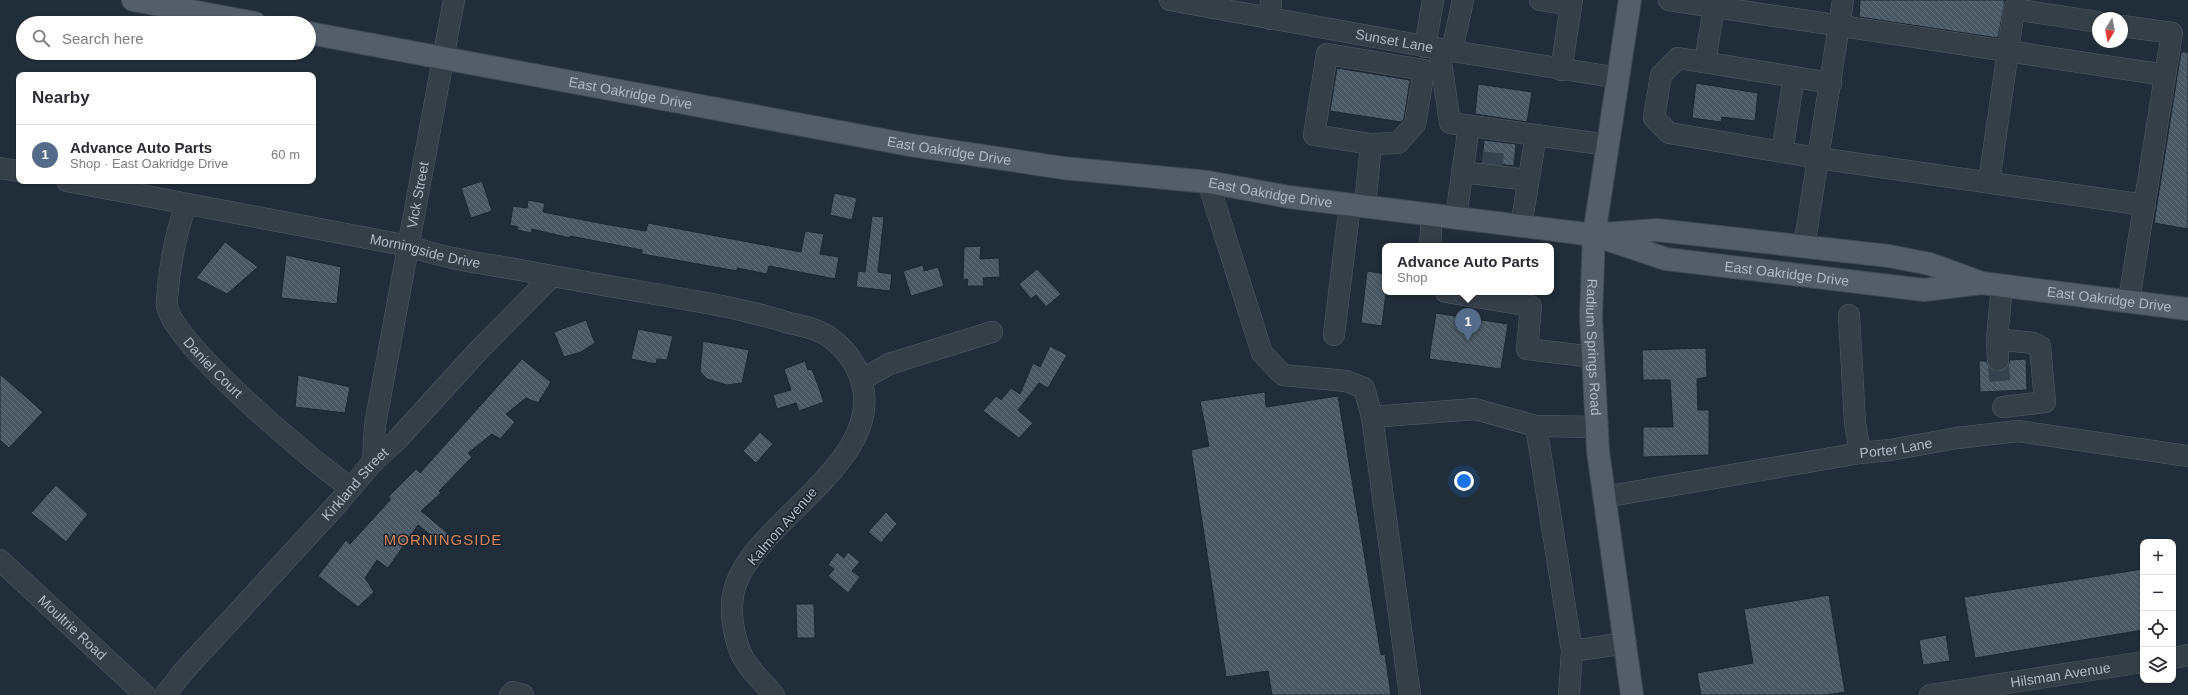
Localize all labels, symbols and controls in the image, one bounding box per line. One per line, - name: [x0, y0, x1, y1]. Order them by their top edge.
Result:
- north arrow: [2092, 12, 2128, 48]
- search box: [16, 16, 316, 60]
- street label: Sunset Lane: [1354, 26, 1435, 55]
- icon: search: [30, 27, 52, 49]
- text: Search here: [62, 30, 144, 47]
- street label: East Oakridge Drive: [567, 74, 694, 112]
- text: Nearby: [32, 88, 90, 107]
- street label: East Oakridge Drive: [886, 133, 1013, 168]
- text: Advance Auto Parts: [70, 139, 212, 156]
- text: 1: [41, 147, 49, 162]
- text: 60 m: [271, 147, 300, 162]
- text: Shop · East Oakridge Drive: [70, 156, 228, 171]
- street label: Vick Street: [404, 160, 432, 230]
- street label: East Oakridge Drive: [1207, 174, 1333, 210]
- street label: Morningside Drive: [369, 231, 482, 271]
- popup: [1382, 243, 1554, 295]
- text: Advance Auto Parts: [1397, 253, 1539, 270]
- street label: East Oakridge Drive: [1724, 258, 1850, 289]
- text: Shop: [1397, 270, 1427, 285]
- street label: Radium Springs Road: [1583, 278, 1604, 416]
- street label: East Oakridge Drive: [2046, 283, 2173, 315]
- pin: 1: [1455, 308, 1481, 341]
- street label: Daniel Court: [180, 334, 246, 401]
- street label: Porter Lane: [1859, 435, 1934, 461]
- street label: Kirkland Street: [318, 444, 391, 524]
- your location: [1454, 471, 1474, 491]
- street label: Kalmon Avenue: [744, 484, 820, 568]
- district label: MORNINGSIDE: [384, 531, 502, 548]
- map controls: [2140, 539, 2176, 683]
- button: +: [2140, 539, 2176, 575]
- button: −: [2140, 575, 2176, 611]
- street label: Moultrie Road: [35, 592, 110, 663]
- button: locate: [2140, 611, 2176, 647]
- button: layers: [2140, 647, 2176, 683]
- street label: Hilsman Avenue: [2009, 659, 2112, 690]

